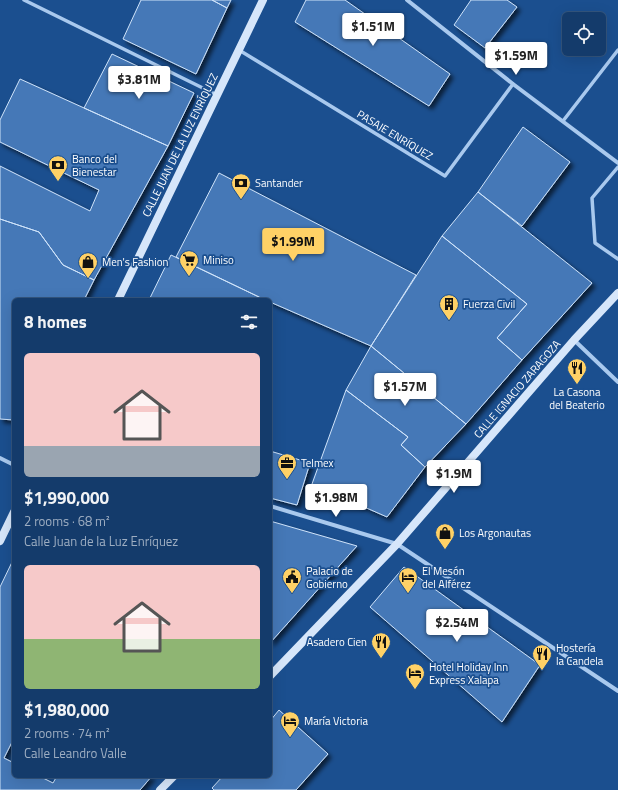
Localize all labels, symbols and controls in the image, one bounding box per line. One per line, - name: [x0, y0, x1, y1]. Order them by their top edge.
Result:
- map controls: [562, 12, 606, 56]
- button: locate: [562, 12, 606, 56]
- pin: $1.51M: [340, 13, 406, 47]
- text: $1.51M: [351, 16, 395, 36]
- pin: $1.59M: [483, 42, 549, 76]
- text: $1.59M: [494, 45, 538, 65]
- pin: $3.81M: [106, 66, 172, 100]
- text: $3.81M: [117, 69, 161, 89]
- street label: CALLE JUAN DE LA LUZ ENRÍQUEZ: [138, 70, 222, 219]
- street label: PASAJE ENRÍQUEZ: [354, 106, 436, 164]
- place label: Banco del Bienestar: [72, 151, 117, 180]
- bank icon: Banco del Bienestar: [47, 154, 69, 182]
- bank icon: Santander: [230, 172, 252, 200]
- place label: Santander: [255, 175, 303, 191]
- pin: $1.99M: [260, 228, 326, 262]
- text: $1.99M: [271, 231, 315, 251]
- supermarket icon: Miniso: [178, 249, 200, 277]
- shop icon: Men's Fashion: [77, 251, 99, 279]
- place label: Miniso: [203, 252, 234, 268]
- place label: Men's Fashion: [102, 254, 168, 270]
- building icon: Fuerza Civil: [438, 293, 460, 321]
- place label: Fuerza Civil: [463, 296, 515, 312]
- text: 8 homes: [24, 309, 87, 335]
- icon: filters: [238, 311, 260, 333]
- street label: CALLE IGNACIO ZARAGOZA: [470, 336, 564, 442]
- restaurant icon: La Casona del Beaterio: [566, 357, 588, 385]
- pin: $1.57M: [372, 373, 438, 407]
- text: $1.57M: [383, 376, 427, 396]
- icon: home: [106, 379, 178, 451]
- place label: La Casona del Beaterio: [549, 384, 605, 413]
- office icon: Telmex: [276, 452, 298, 480]
- place label: Telmex: [301, 455, 334, 471]
- pin: $1.9M: [426, 460, 482, 494]
- text: $1.9M: [436, 463, 472, 483]
- pin: $1.98M: [303, 484, 369, 518]
- text: $1,990,000: [24, 485, 109, 511]
- text: $1.98M: [314, 487, 358, 507]
- text: 2 rooms · 68 m²: [24, 511, 110, 531]
- shop icon: Los Argonautas: [434, 522, 456, 550]
- place label: Los Argonautas: [459, 525, 531, 541]
- text: Calle Juan de la Luz Enríquez: [24, 531, 178, 551]
- place label: Palacio de Gobierno: [306, 563, 353, 592]
- place label: El Mesón del Alférez: [422, 563, 471, 592]
- public building icon: Palacio de Gobierno: [281, 566, 303, 594]
- hotel icon: El Mesón del Alférez: [397, 566, 419, 594]
- icon: home: [106, 591, 178, 663]
- pin: $2.54M: [424, 609, 490, 643]
- text: $2.54M: [435, 612, 479, 632]
- restaurant icon: Asadero Cien: [370, 631, 392, 659]
- place label: Asadero Cien: [307, 634, 367, 650]
- place label: Hostería la Candela: [556, 640, 604, 669]
- restaurant icon: Hostería la Candela: [531, 643, 553, 671]
- place label: Hotel Holiday Inn Express Xalapa: [429, 659, 508, 688]
- hotel icon: Hotel Holiday Inn Express Xalapa: [404, 662, 426, 690]
- text: $1,980,000: [24, 697, 109, 723]
- hotel icon: María Victoria: [279, 710, 301, 738]
- place label: María Victoria: [304, 713, 368, 729]
- text: 2 rooms · 74 m²: [24, 723, 110, 743]
- text: Calle Leandro Valle: [24, 743, 127, 763]

